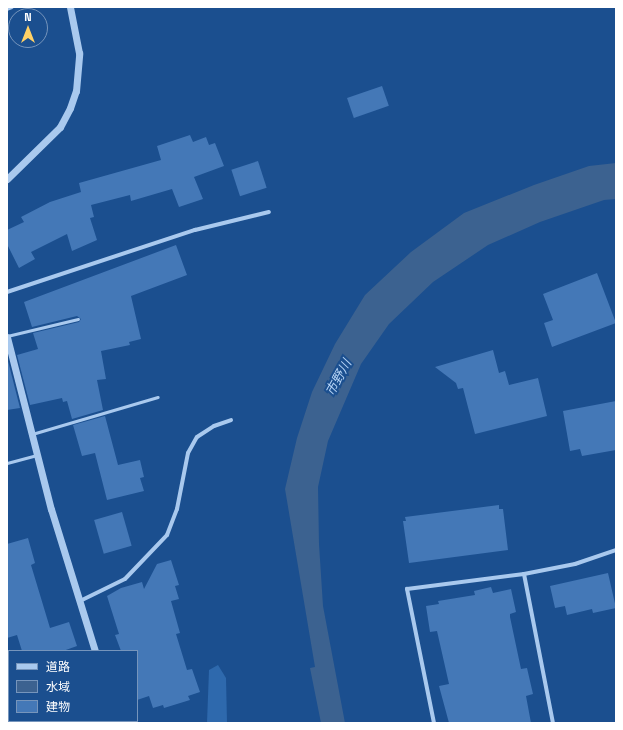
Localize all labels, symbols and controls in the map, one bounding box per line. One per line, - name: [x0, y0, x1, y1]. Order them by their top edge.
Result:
- north arrow: [8, 8, 48, 48]
- text: N: [24, 10, 32, 24]
- water label: 市野川: [323, 357, 355, 399]
- legend: [8, 650, 138, 722]
- text: 道路: [46, 659, 70, 675]
- text: 水域: [46, 679, 70, 695]
- text: 建物: [46, 699, 70, 715]

